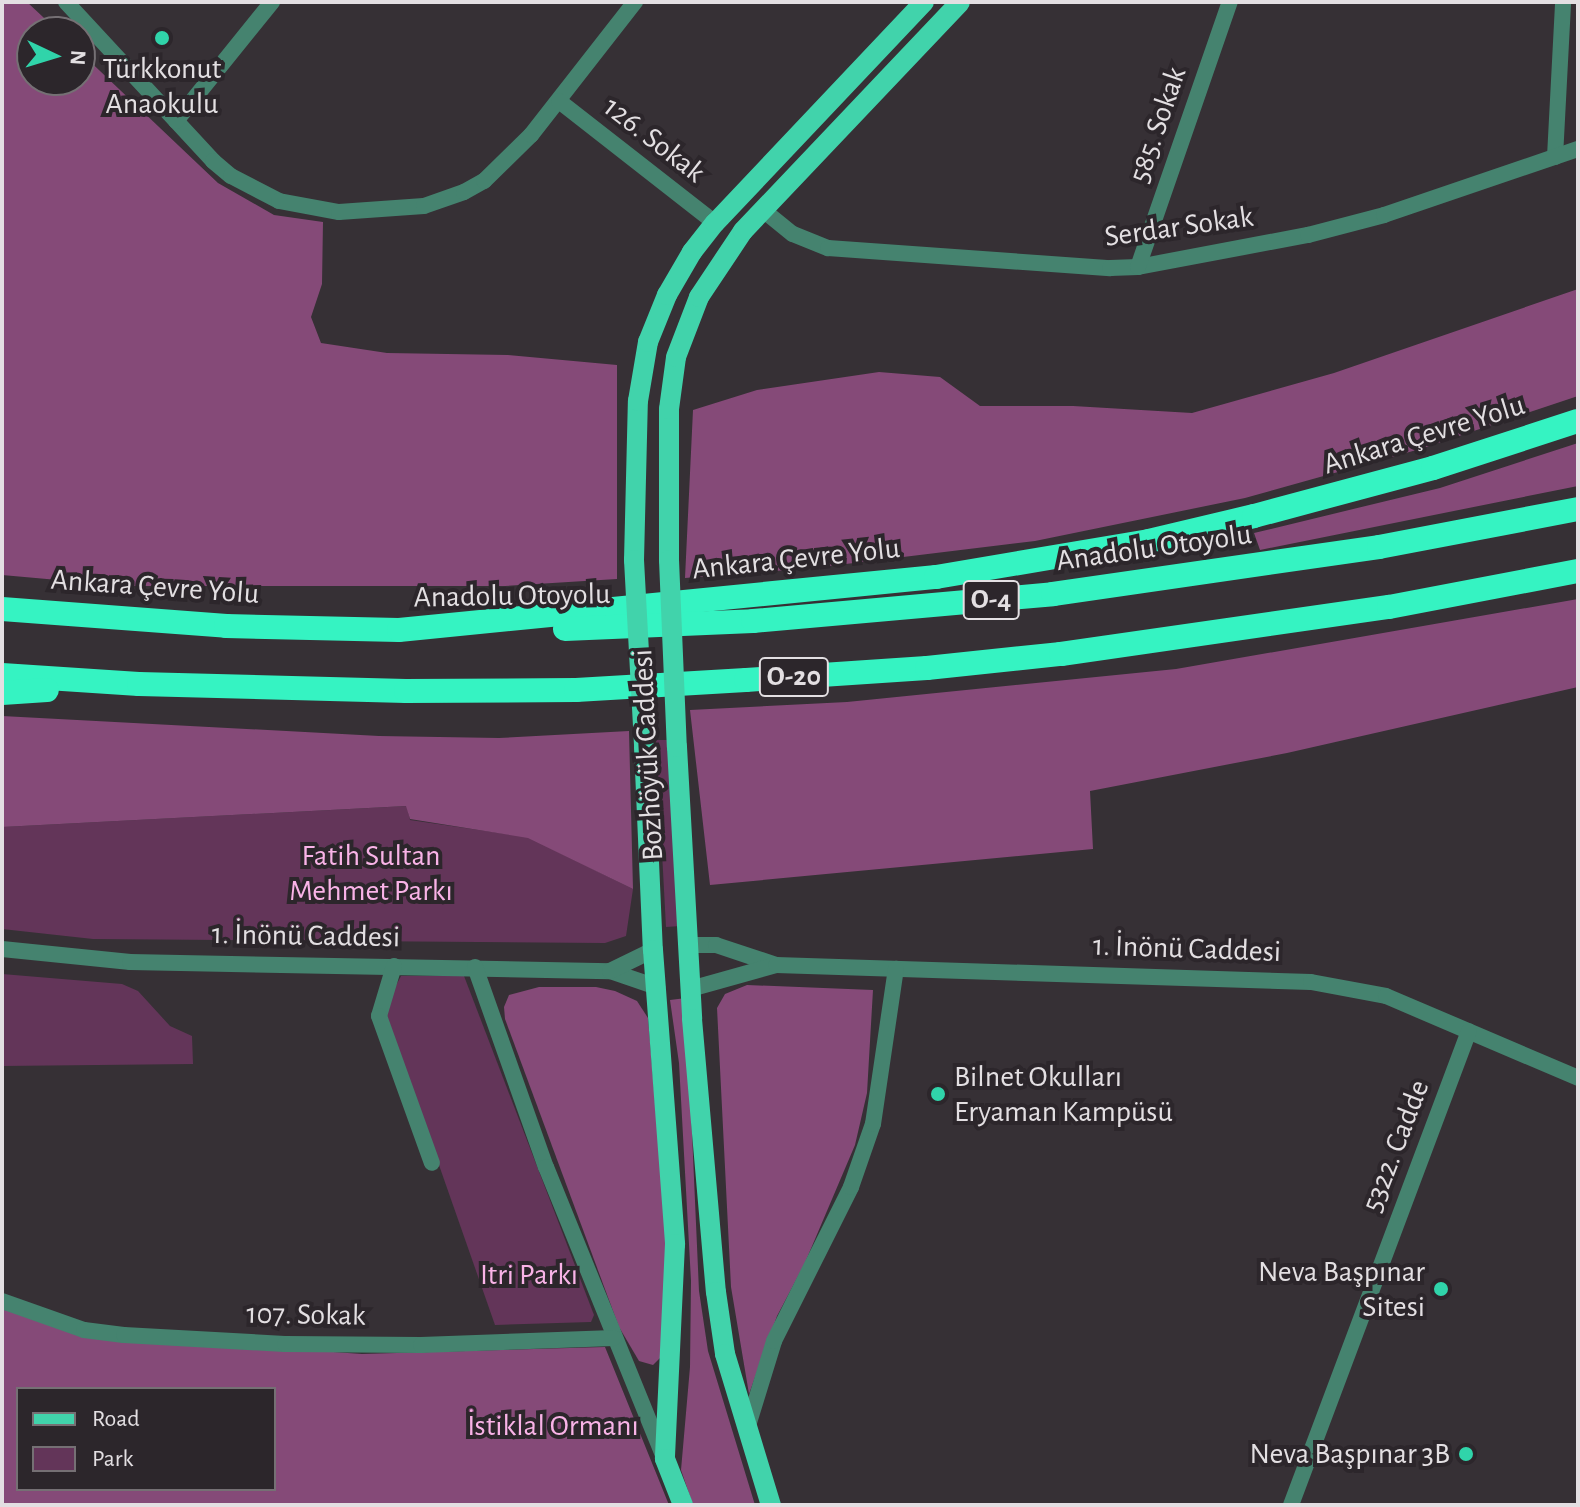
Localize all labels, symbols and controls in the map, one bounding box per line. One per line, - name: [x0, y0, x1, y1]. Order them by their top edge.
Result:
- north arrow: [16, 16, 96, 96]
- marker: Türkkonut Anaokulu: [153, 29, 171, 47]
- text: N: [66, 49, 89, 66]
- place label: Türkkonut Anaokulu: [103, 51, 221, 122]
- street label: 585. Sokak: [1121, 62, 1195, 188]
- street label: 126. Sokak: [596, 89, 712, 191]
- street label: Serdar Sokak: [1102, 199, 1256, 255]
- street label: Ankara Çevre Yolu: [1319, 387, 1529, 483]
- street label: Anadolu Otoyolu: [1054, 516, 1254, 580]
- street label: Ankara Çevre Yolu: [690, 530, 902, 588]
- street label: Ankara Çevre Yolu: [50, 562, 260, 612]
- street label: Anadolu Otoyolu: [413, 576, 611, 616]
- road number: O-4: [961, 576, 1021, 624]
- street label: Bozhöyük Caddesi: [624, 648, 672, 862]
- road number: O-20: [758, 653, 830, 701]
- park label: Fatih Sultan Mehmet Parkı: [289, 838, 453, 908]
- street label: 1. İnönü Caddesi: [212, 916, 400, 956]
- street label: 1. İnönü Caddesi: [1092, 928, 1282, 970]
- place label: Bilnet Okulları Eryaman Kampüsü: [954, 1059, 1173, 1130]
- street label: 5322. Cadde: [1354, 1075, 1438, 1217]
- marker: Bilnet Okulları Eryaman Kampüsü: [929, 1085, 947, 1103]
- place label: Neva Başpınar Sitesi: [1258, 1254, 1425, 1324]
- park label: Itri Parkı: [480, 1257, 578, 1293]
- marker: Neva Başpınar Sitesi: [1432, 1280, 1450, 1298]
- street label: 107. Sokak: [246, 1296, 366, 1334]
- legend: [16, 1387, 276, 1491]
- text: Road: [92, 1407, 140, 1431]
- park label: İstiklal Ormanı: [467, 1408, 639, 1444]
- place label: Neva Başpınar 3B: [1250, 1436, 1450, 1472]
- marker: Neva Başpınar 3B: [1457, 1445, 1475, 1463]
- text: Park: [92, 1447, 133, 1471]

